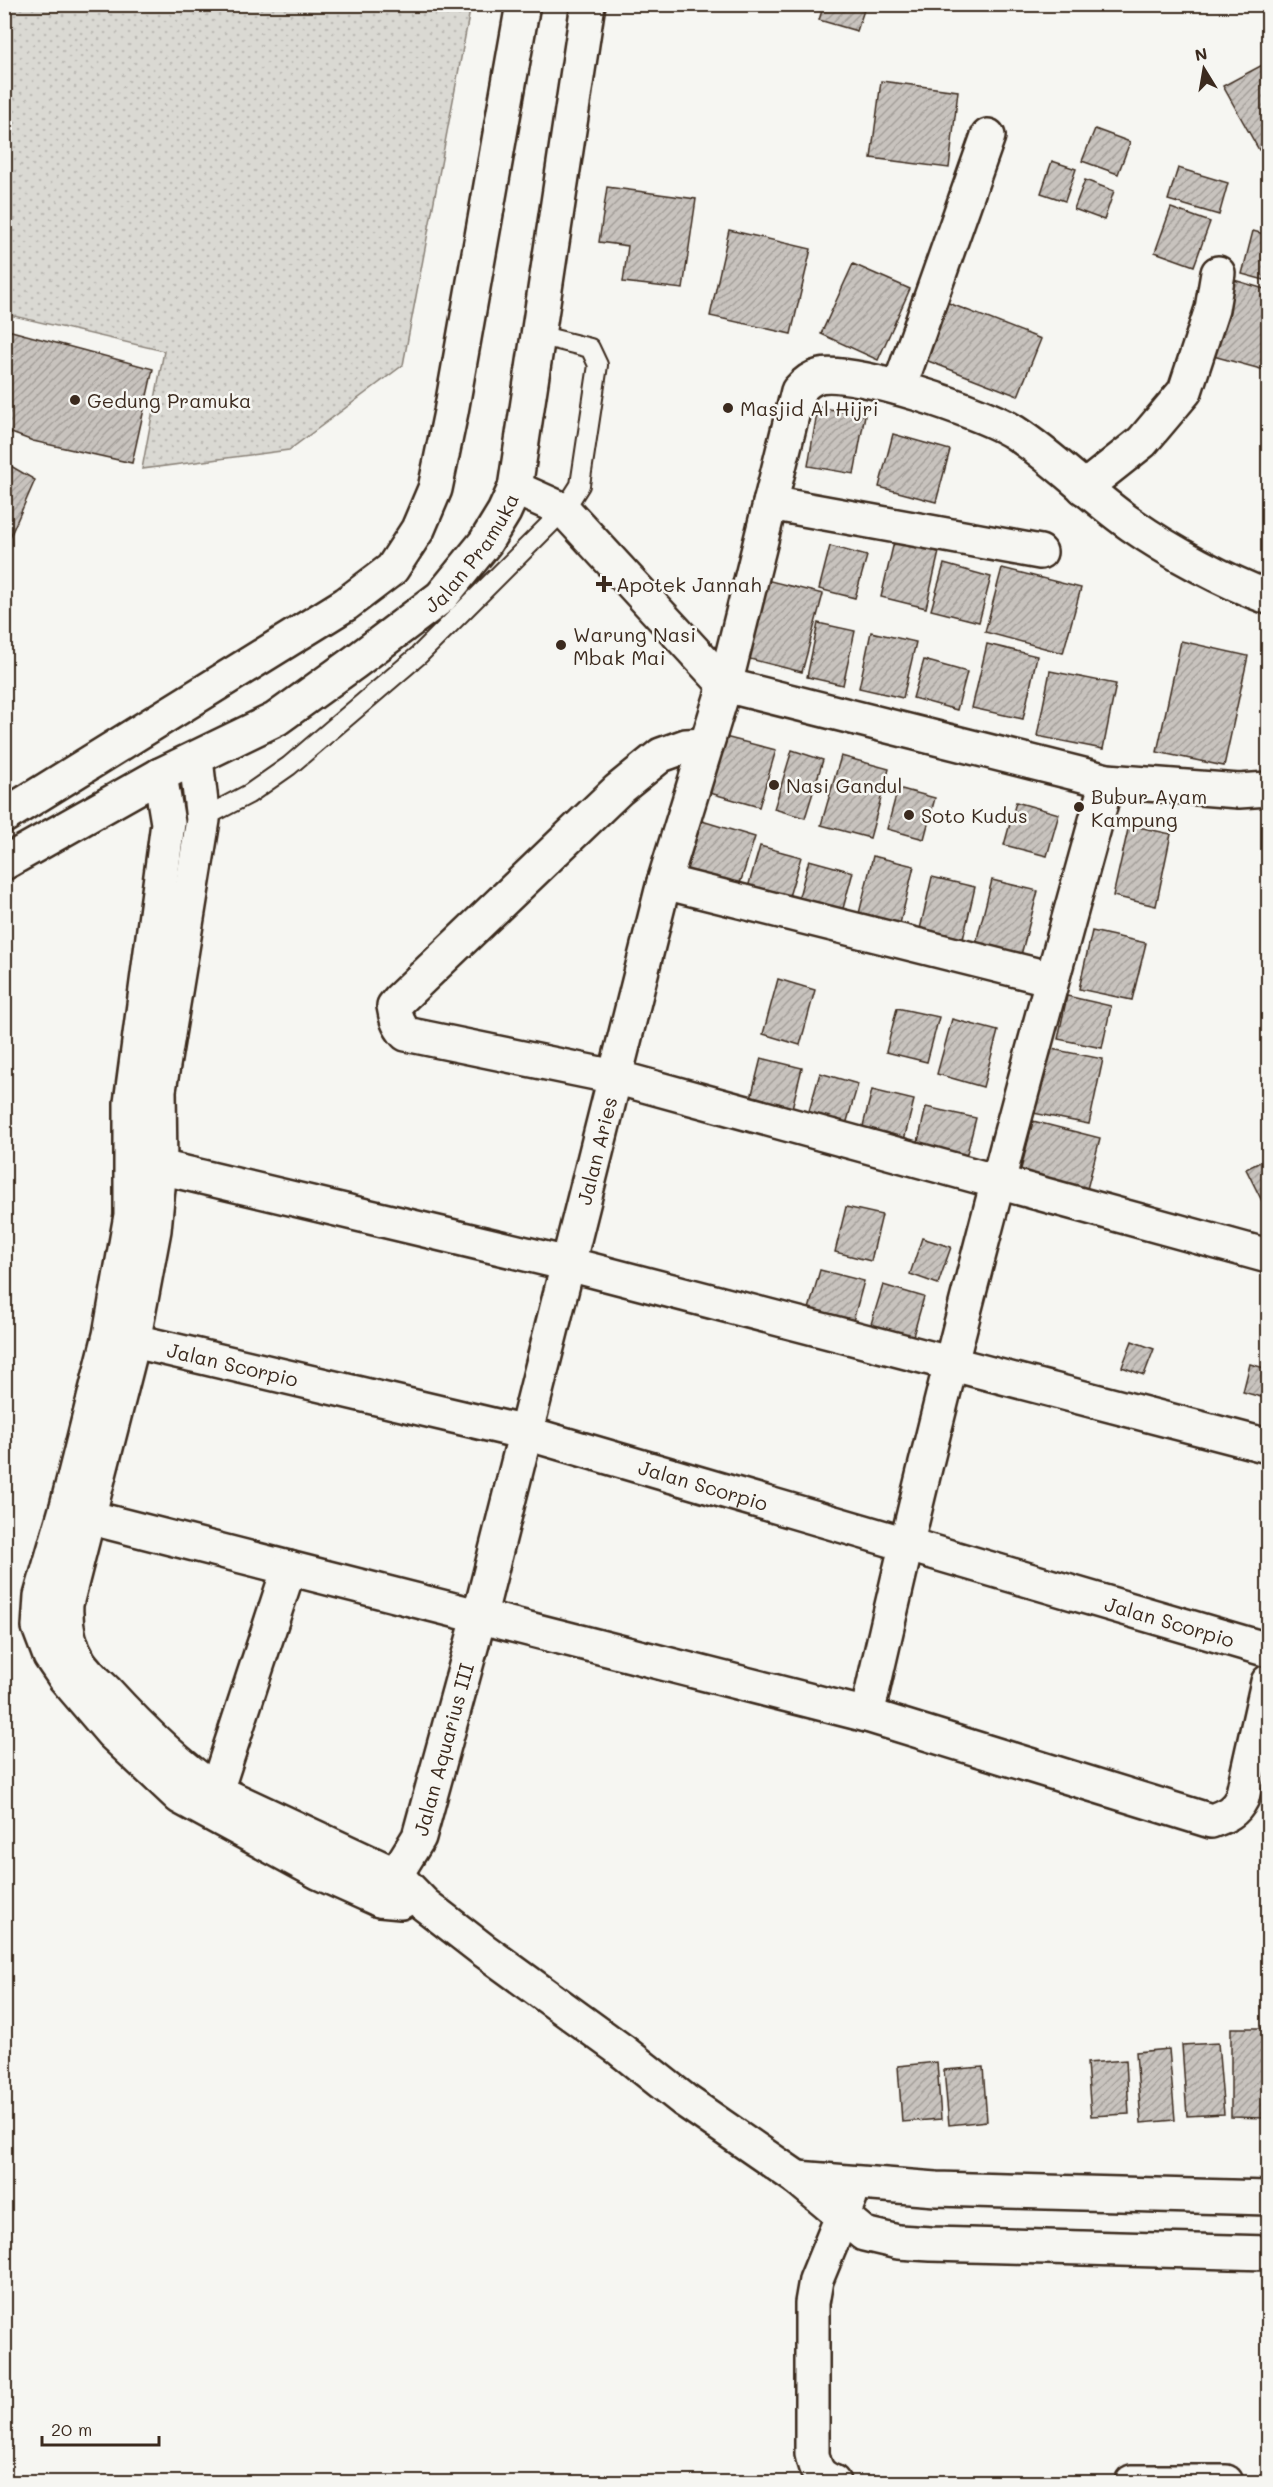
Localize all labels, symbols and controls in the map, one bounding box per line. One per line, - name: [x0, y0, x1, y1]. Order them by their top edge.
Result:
- north arrow: [1174, 39, 1234, 99]
- text: N: [1193, 42, 1209, 65]
- place label: Gedung Pramuka: [87, 387, 252, 413]
- marker: Gedung Pramuka: [68, 393, 82, 407]
- place label: Masjid Al Hijri: [740, 395, 879, 421]
- marker: Masjid Al Hijri: [721, 401, 735, 415]
- street label: Jalan Pramuka: [419, 489, 524, 618]
- place label: Apotek Jannah: [616, 571, 762, 597]
- marker: Apotek Jannah: [597, 577, 611, 591]
- place label: Warung Nasi Mbak Mai: [573, 621, 696, 670]
- marker: Warung Nasi Mbak Mai: [554, 638, 568, 652]
- place label: Nasi Gandul: [786, 772, 902, 798]
- marker: Nasi Gandul: [767, 778, 781, 792]
- place label: Bubur Ayam Kampung: [1091, 783, 1207, 832]
- marker: Bubur Ayam Kampung: [1072, 800, 1086, 814]
- place label: Soto Kudus: [921, 802, 1028, 828]
- marker: Soto Kudus: [902, 808, 916, 822]
- street label: Jalan Aries: [570, 1094, 623, 1207]
- street label: Jalan Scorpio: [165, 1336, 301, 1392]
- street label: Jalan Scorpio: [635, 1454, 771, 1516]
- street label: Jalan Scorpio: [1102, 1590, 1238, 1653]
- street label: Jalan Aquarius III: [407, 1660, 479, 1839]
- scale bar: [42, 2409, 159, 2447]
- text: 20 m: [51, 2417, 92, 2441]

